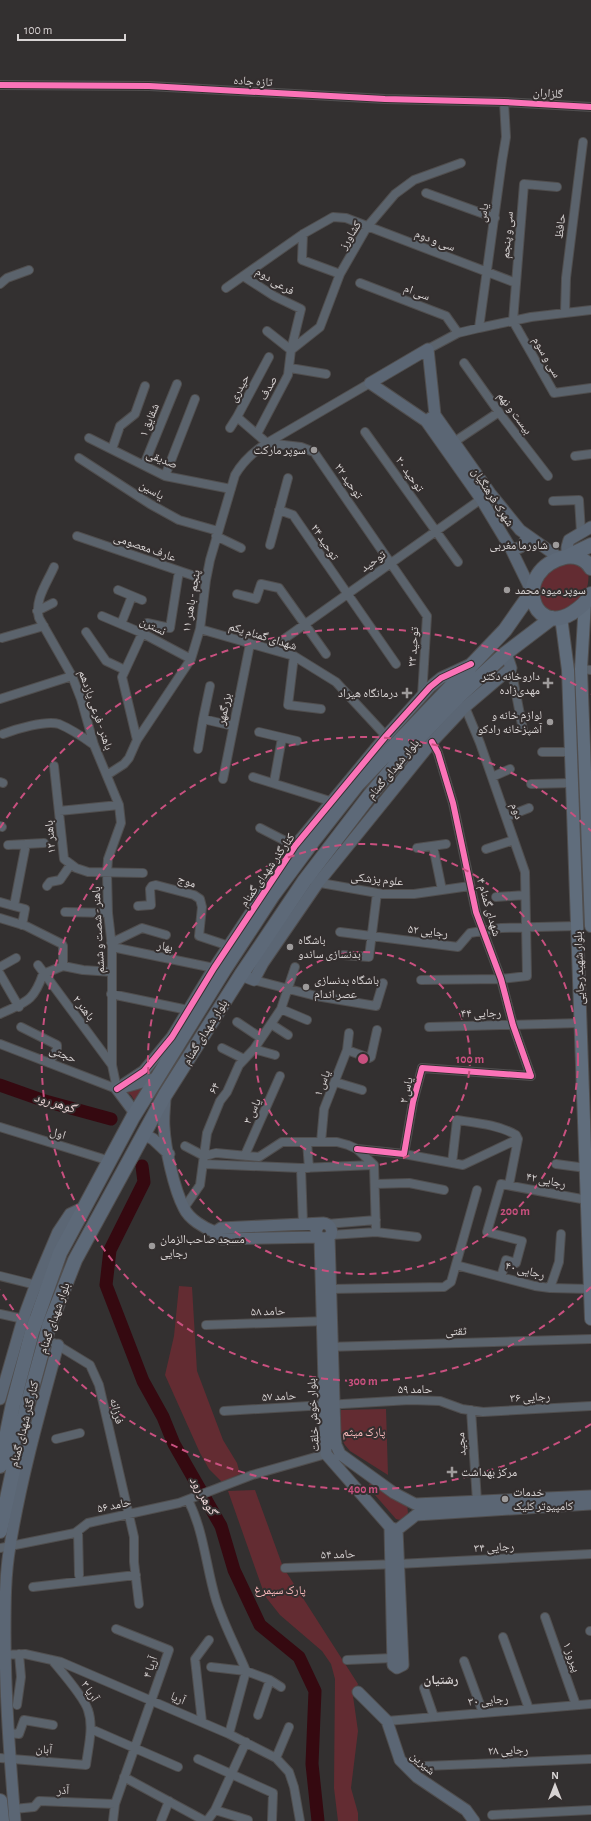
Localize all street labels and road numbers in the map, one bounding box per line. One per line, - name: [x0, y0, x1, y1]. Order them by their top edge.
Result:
- street label: تازه جاده: [233, 74, 273, 89]
- street label: گلزاران: [532, 86, 563, 101]
- street label: یاس: [476, 202, 492, 224]
- street label: سی و پنجم: [499, 211, 517, 259]
- street label: حافظ: [553, 212, 568, 239]
- street label: کشاورز: [336, 219, 363, 252]
- street label: سی و دوم: [412, 227, 457, 255]
- street label: فرعی دوم: [253, 265, 296, 299]
- street label: سی ام: [402, 282, 432, 304]
- street label: سی و سوم: [529, 334, 564, 381]
- street label: حیدری: [227, 372, 253, 404]
- street label: صدف: [257, 374, 279, 402]
- street label: بیست و نهم: [494, 390, 535, 437]
- street label: شقایق ۱: [137, 402, 162, 439]
- street label: صدیقی: [144, 447, 179, 472]
- street label: توحید ۲۰: [393, 454, 427, 495]
- street label: توحید ۲۲: [332, 461, 366, 502]
- street label: شهرک فرهنگیان: [469, 465, 516, 529]
- street label: یاسین: [137, 478, 167, 503]
- street label: توحید ۲۴: [308, 522, 341, 563]
- street label: عارف معصومی: [112, 531, 178, 564]
- street label: توحید: [358, 548, 389, 575]
- street label: پنجم - باهنر ۱۱: [180, 568, 204, 633]
- street label: نسترن: [138, 615, 168, 638]
- street label: شهدای گمنام یکم: [227, 620, 299, 654]
- street label: توحید ۲۳: [406, 626, 422, 668]
- street label: باهنر - فرعی یازدهم: [75, 668, 115, 752]
- street label: بزرگمهر: [215, 692, 235, 727]
- street label: بلوار شهدای گمنام: [365, 737, 423, 803]
- street label: دوم: [507, 801, 525, 821]
- street label: باهنر ۱۲: [43, 820, 59, 854]
- street label: کنارگذر شهدای گمنام: [237, 831, 298, 910]
- street label: علوم پزشکی: [350, 870, 404, 890]
- street label: موج: [176, 872, 198, 891]
- street label: شهدای گمنام ۴: [473, 876, 503, 938]
- street label: باهنر - شصت و ششم: [90, 886, 108, 974]
- street label: رجایی ۵۲: [407, 923, 449, 941]
- street label: بلوار شهید رجایی: [572, 931, 588, 1005]
- street label: بهار: [155, 938, 174, 955]
- street label: باهنر ۲: [70, 993, 97, 1024]
- street label: بلوار شهدای گمنام: [180, 997, 231, 1068]
- street label: رجایی ۴۴: [461, 1007, 502, 1021]
- street label: حجتی: [47, 1043, 79, 1066]
- street label: یاس ۱: [312, 1068, 334, 1098]
- street label: یاس ۲: [397, 1075, 416, 1105]
- street label: ۶۴: [206, 1080, 222, 1096]
- street label: یاس ۳: [241, 1096, 264, 1126]
- street label: اول: [48, 1125, 67, 1142]
- street label: رجایی ۴۲: [525, 1170, 567, 1191]
- street label: رجایی ۴۰: [504, 1259, 546, 1282]
- street label: بلوار شهدای گمنام: [36, 1281, 74, 1356]
- street label: حامد ۵۸: [251, 1304, 286, 1318]
- street label: ثقتی: [445, 1325, 468, 1338]
- street label: بلوار خوش خلقت: [305, 1378, 322, 1452]
- street label: کنار گذر شهدای گمنام: [8, 1380, 42, 1469]
- street label: حامد ۵۹: [398, 1383, 433, 1395]
- street label: حامد ۵۷: [261, 1389, 297, 1403]
- street label: رجایی ۳۶: [510, 1390, 551, 1405]
- street label: فرزانه: [108, 1397, 126, 1425]
- street label: مجید: [454, 1432, 469, 1456]
- street label: حامد ۵۶: [96, 1495, 133, 1514]
- street label: رجایی ۳۴: [474, 1540, 515, 1555]
- street label: حامد ۵۴: [321, 1547, 356, 1561]
- street label: پیروز ۱: [560, 1640, 583, 1674]
- street label: آریا ۴: [140, 1653, 161, 1680]
- street label: آریا ۳: [78, 1678, 102, 1705]
- street label: آریا: [168, 1689, 188, 1708]
- street label: رجایی ۳۰: [467, 1692, 509, 1709]
- street label: آبان: [35, 1741, 54, 1757]
- street label: رجایی ۲۸: [488, 1743, 529, 1758]
- street label: شیرین: [408, 1749, 438, 1778]
- street label: آذر: [56, 1783, 70, 1796]

